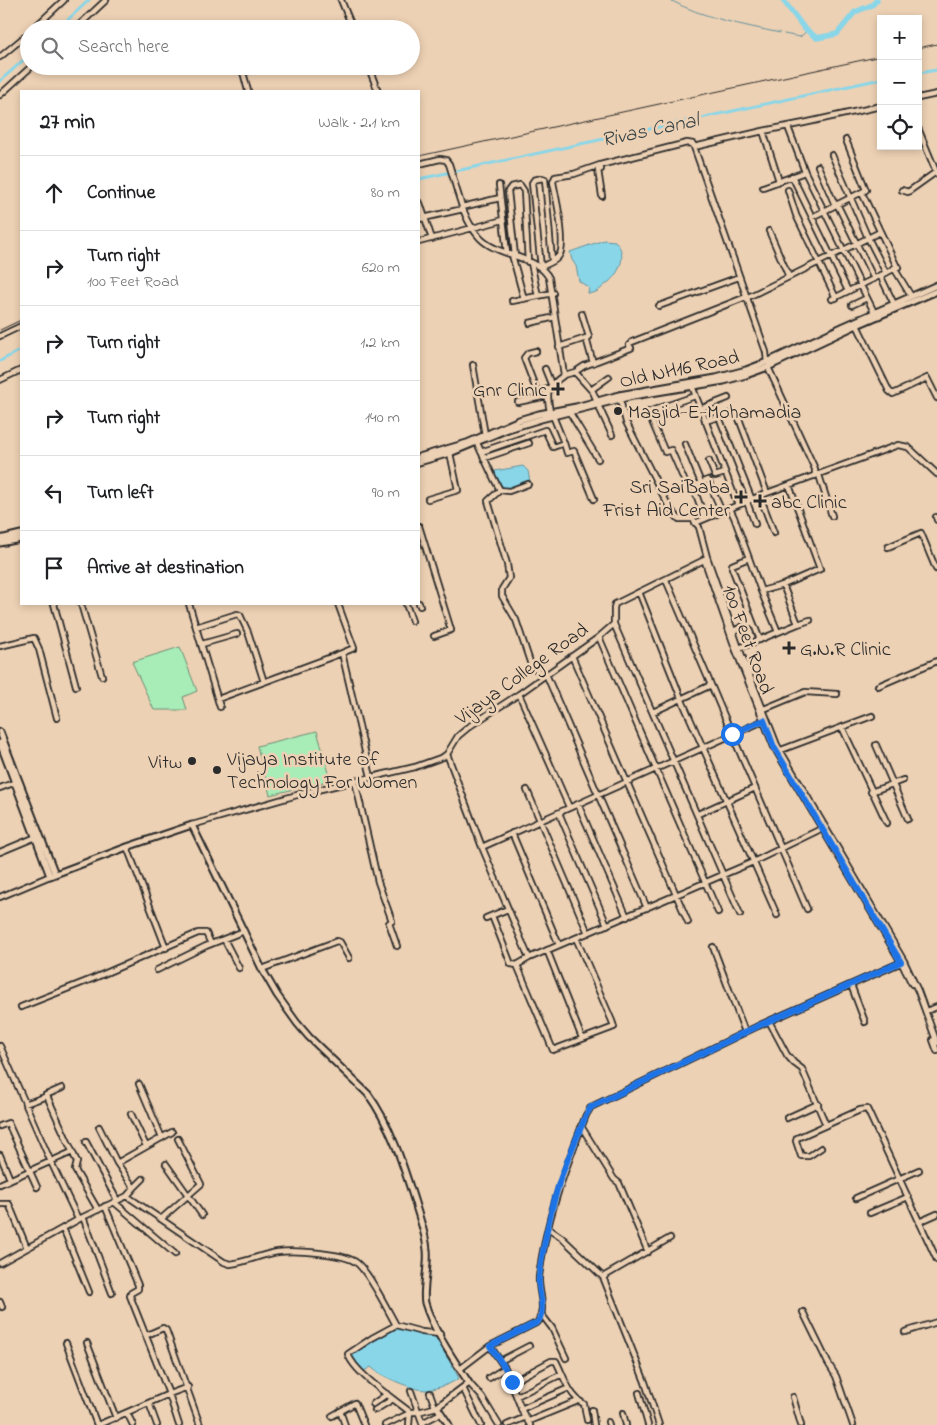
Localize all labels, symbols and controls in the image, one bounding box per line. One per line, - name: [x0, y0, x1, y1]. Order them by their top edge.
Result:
- map controls: [877, 15, 922, 150]
- button: +: [877, 15, 922, 60]
- search box: [20, 20, 420, 75]
- icon: search: [38, 34, 66, 62]
- text: Search here: [78, 34, 169, 61]
- button: −: [877, 60, 922, 105]
- water label: Rivas Canal: [599, 105, 704, 156]
- button: locate: [877, 105, 922, 150]
- text: 27 min: [40, 108, 95, 138]
- text: Walk · 2.1 km: [318, 111, 400, 135]
- icon: ahead: [40, 179, 68, 207]
- text: Continue: [87, 180, 155, 207]
- text: 80 m: [371, 181, 400, 205]
- text: Turn right: [87, 243, 160, 270]
- icon: right: [40, 254, 68, 282]
- text: 620 m: [362, 256, 400, 280]
- text: 100 Feet Road: [87, 270, 179, 294]
- icon: right: [40, 329, 68, 357]
- text: Turn right: [87, 330, 160, 357]
- text: 1.2 km: [360, 331, 400, 355]
- street label: Old NH16 Road: [617, 344, 742, 397]
- place label: Gnr Clinic: [473, 377, 547, 406]
- marker: Gnr Clinic: [551, 382, 565, 396]
- place label: Masjid-E-Mohamadia: [628, 399, 801, 428]
- icon: right: [40, 404, 68, 432]
- text: Turn right: [87, 405, 160, 432]
- marker: Masjid-E-Mohamadia: [612, 405, 624, 417]
- text: 140 m: [365, 406, 400, 430]
- place label: Sri SaiBaba Frist Aid Center: [602, 474, 731, 526]
- icon: left: [40, 479, 68, 507]
- text: Turn left: [87, 480, 154, 507]
- text: 90 m: [372, 481, 400, 505]
- place label: abc Clinic: [771, 489, 847, 518]
- marker: Sri SaiBaba Frist Aid Center: [734, 490, 748, 504]
- marker: abc Clinic: [753, 494, 767, 508]
- icon: arrive: [40, 554, 68, 582]
- text: Arrive at destination: [87, 555, 244, 582]
- street label: 100 Feet Road: [713, 581, 780, 699]
- street label: Vijaya College Road: [449, 617, 596, 735]
- place label: G.N.R Clinic: [800, 636, 891, 665]
- marker: G.N.R Clinic: [782, 641, 796, 655]
- route start: [721, 723, 744, 746]
- place label: Vijaya Institute Of Technology For Women: [226, 746, 417, 799]
- place label: Vitw: [147, 749, 182, 778]
- marker: Vitw: [186, 755, 198, 767]
- marker: Vijaya Institute Of Technology For Women: [211, 764, 223, 776]
- route end: [501, 1371, 524, 1394]

